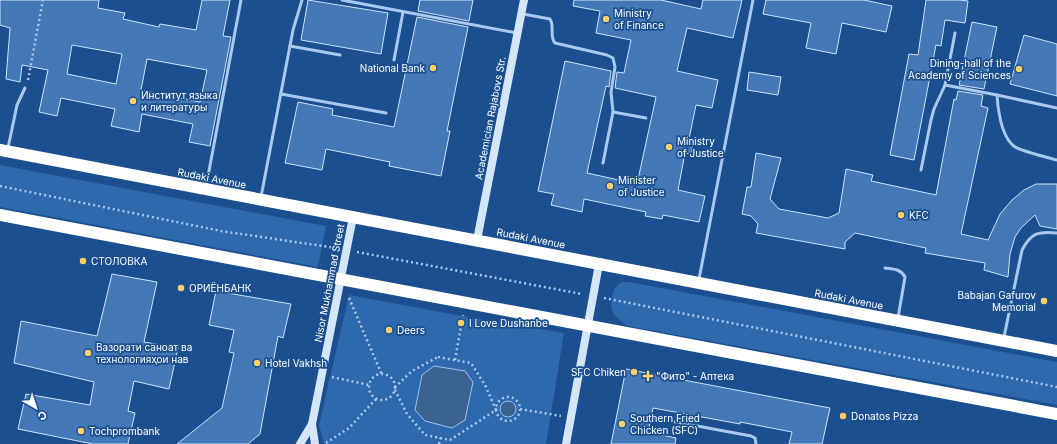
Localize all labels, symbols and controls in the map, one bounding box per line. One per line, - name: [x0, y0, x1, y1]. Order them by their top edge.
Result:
- place label: Ministry of Finance: [614, 7, 664, 31]
- marker: Ministry of Finance: [601, 14, 611, 24]
- street label: Academician Rajabovs Str.: [472, 55, 508, 181]
- place label: Dining-hall of the Academy of Sciences: [908, 57, 1011, 81]
- place label: National Bank: [360, 62, 426, 74]
- marker: National Bank: [428, 63, 438, 73]
- marker: Dining-hall of the Academy of Sciences: [1014, 64, 1024, 74]
- place label: Институт языка и литературы: [141, 89, 218, 113]
- marker: Институт языка и литературы: [128, 96, 138, 106]
- place label: Ministry of Justice: [677, 135, 724, 159]
- marker: Ministry of Justice: [664, 142, 674, 152]
- street label: Rudaki Avenue: [177, 165, 248, 191]
- place label: Minister of Justice: [618, 174, 665, 198]
- marker: Minister of Justice: [605, 181, 615, 191]
- place label: KFC: [909, 209, 929, 221]
- marker: KFC: [896, 210, 906, 220]
- street label: Nisor Mukhammad Street: [312, 222, 346, 343]
- street label: Rudaki Avenue: [496, 225, 567, 251]
- place label: СТОЛОВКА: [91, 255, 147, 267]
- marker: СТОЛОВКА: [78, 256, 88, 266]
- place label: ОРИЁНБАНК: [189, 282, 252, 294]
- marker: ОРИЁНБАНК: [176, 283, 186, 293]
- street label: Rudaki Avenue: [814, 286, 885, 312]
- place label: Babajan Gafurov Memorial: [958, 289, 1036, 313]
- marker: Babajan Gafurov Memorial: [1039, 296, 1049, 306]
- place label: I Love Dushanbe: [469, 317, 548, 329]
- marker: I Love Dushanbe: [456, 318, 466, 328]
- place label: Deers: [397, 324, 425, 336]
- marker: Deers: [384, 325, 394, 335]
- place label: Вазорати саноат ва технологияҳои нав: [96, 341, 192, 365]
- marker: Вазорати саноат ва технологияҳои нав: [83, 348, 93, 358]
- place label: Hotel Vakhsh: [265, 357, 327, 369]
- marker: Hotel Vakhsh: [252, 358, 262, 368]
- place label: SFC Chiken: [571, 366, 626, 378]
- marker: SFC Chiken: [629, 367, 639, 377]
- place label: "Фито" - Аптека: [656, 370, 734, 382]
- marker: "Фито" - Аптека: [643, 371, 653, 381]
- north arrow: [16, 388, 56, 428]
- text: С: [35, 408, 50, 424]
- place label: Donatos Pizza: [851, 410, 918, 422]
- marker: Donatos Pizza: [838, 411, 848, 421]
- place label: Southern Fried Chicken (SFC): [630, 412, 700, 436]
- marker: Southern Fried Chicken (SFC): [617, 419, 627, 429]
- place label: Tochprombank: [89, 425, 161, 437]
- marker: Tochprombank: [76, 426, 86, 436]

